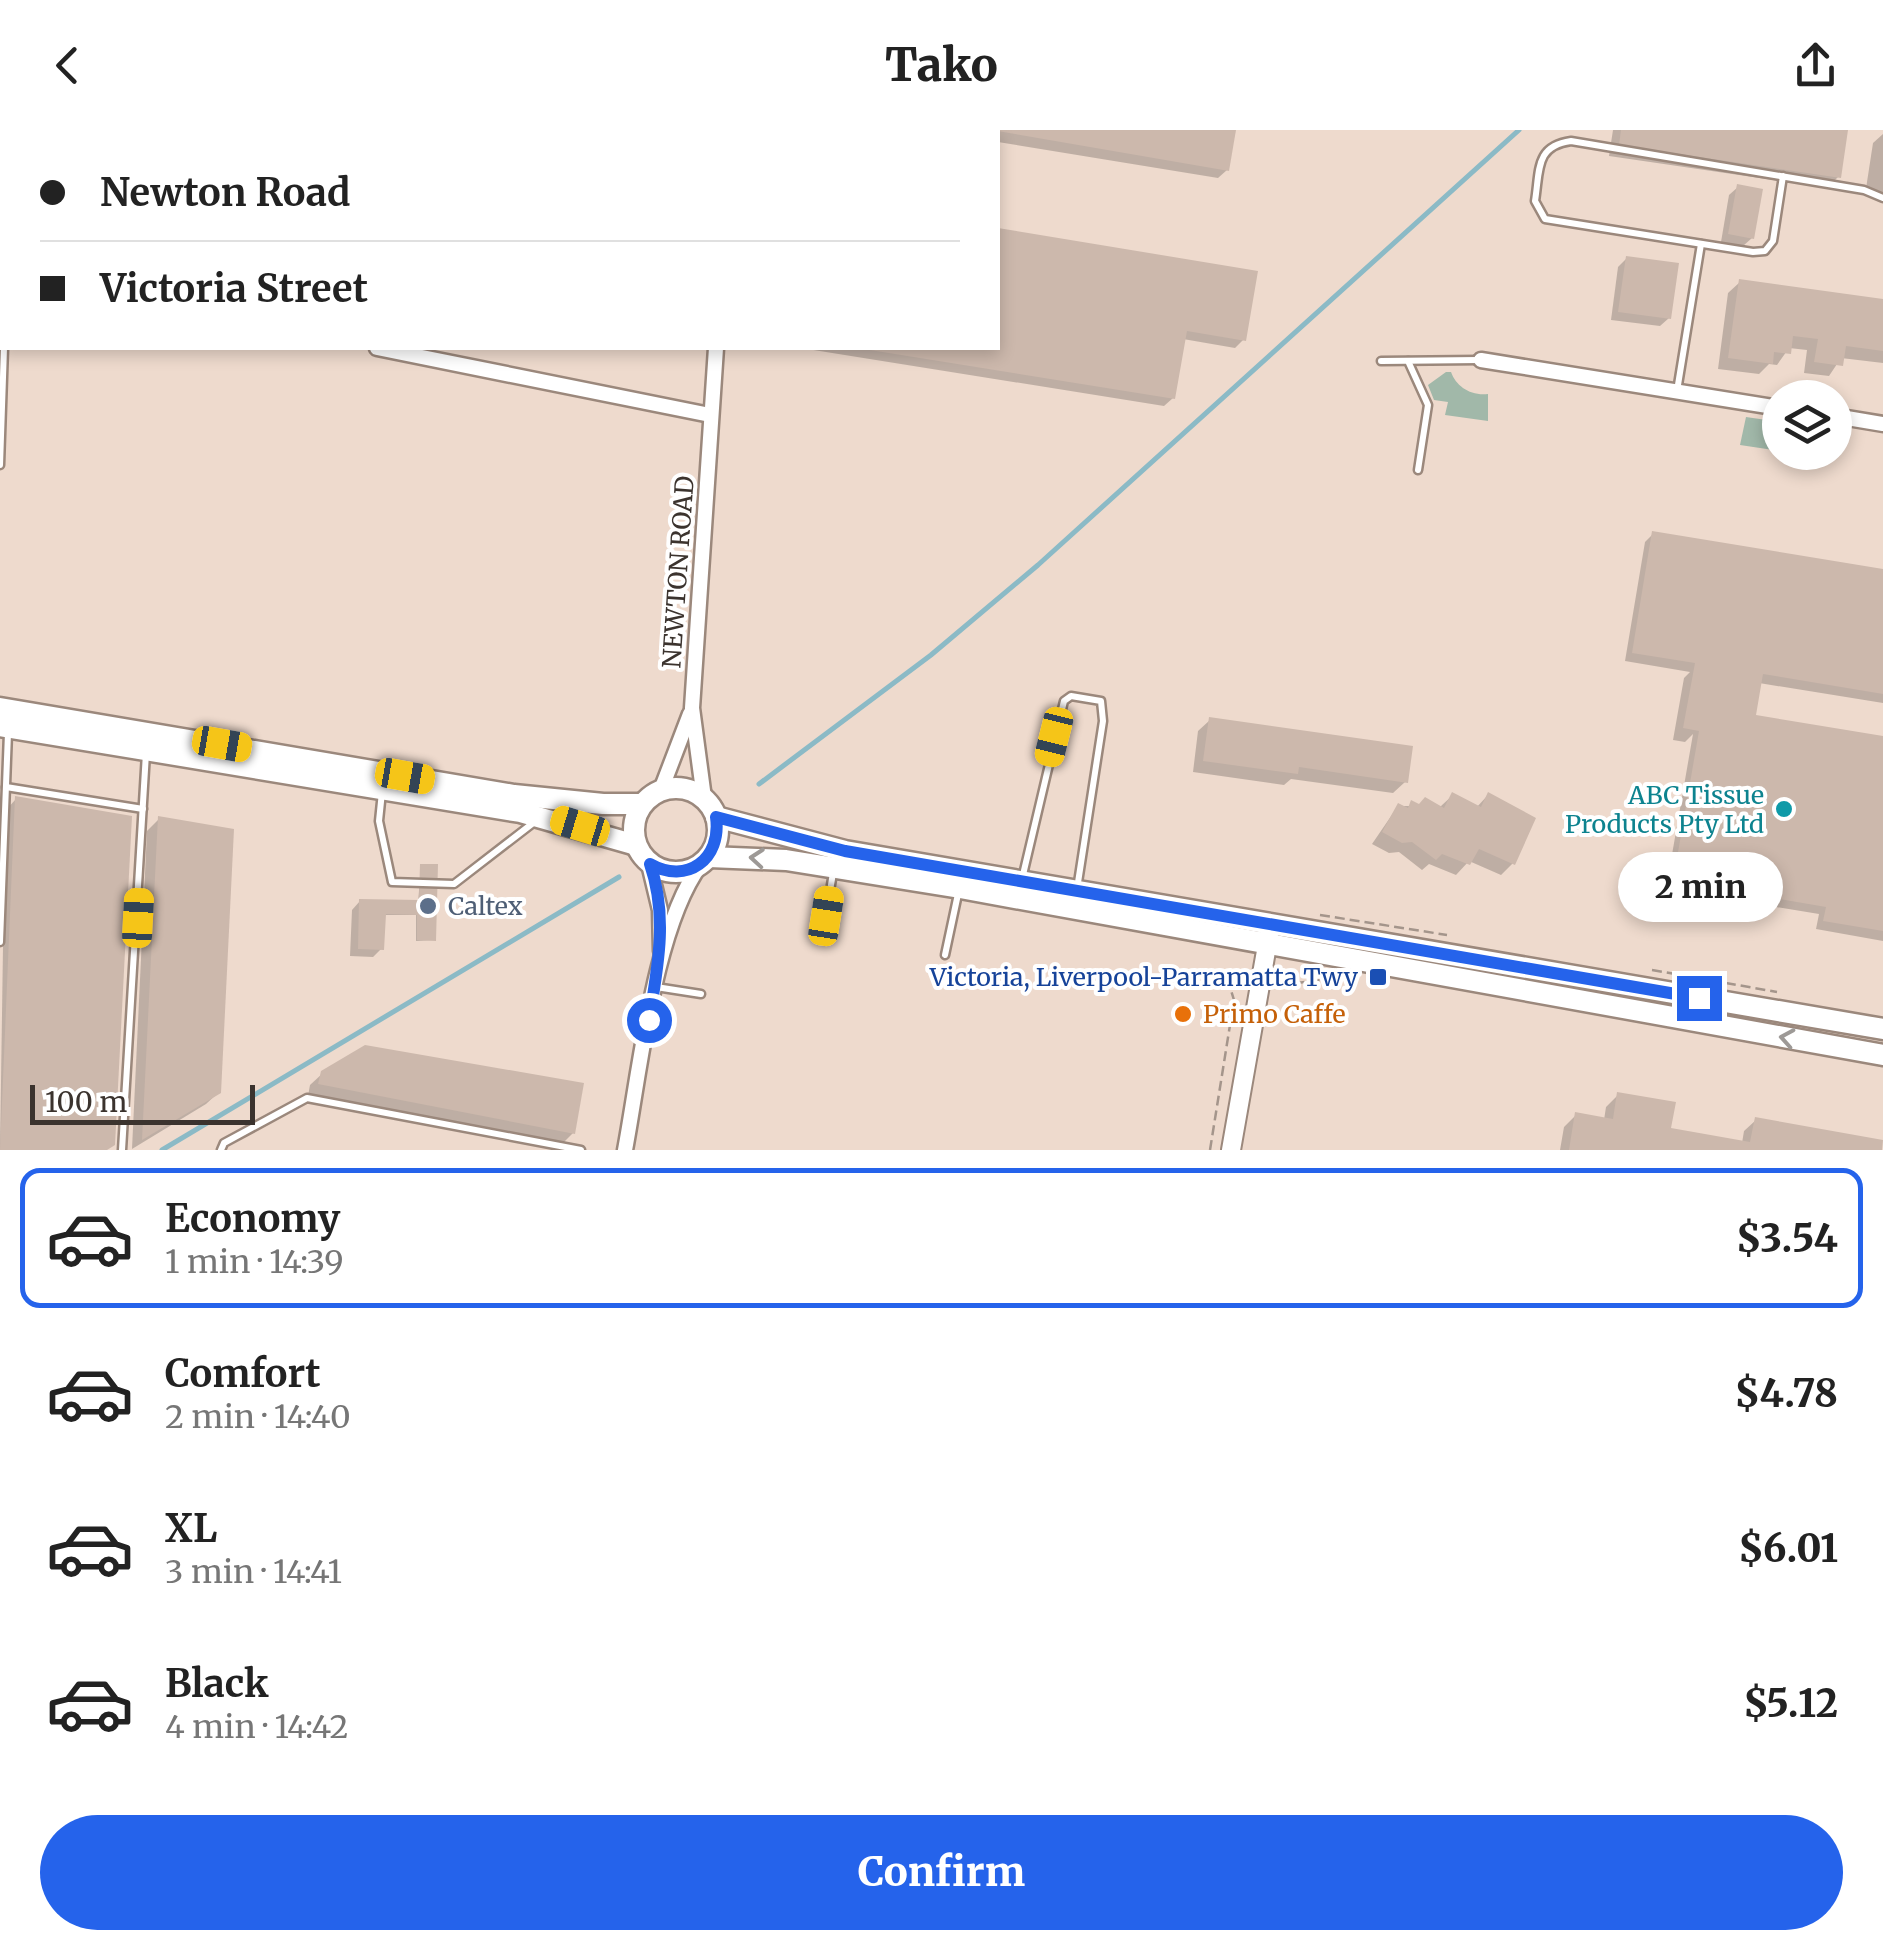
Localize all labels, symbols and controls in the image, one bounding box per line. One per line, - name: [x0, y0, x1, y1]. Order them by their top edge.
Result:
- text: Tako: [885, 37, 998, 93]
- icon: back: [40, 38, 95, 93]
- icon: share: [1788, 38, 1843, 93]
- text: Newton Road: [100, 169, 350, 216]
- text: Victoria Street: [100, 265, 368, 312]
- map controls: [1762, 380, 1852, 470]
- button: layers: [1762, 380, 1852, 470]
- street label: NEWTON ROAD: [655, 475, 701, 669]
- car: [1032, 704, 1076, 770]
- car: [190, 724, 254, 764]
- car: [373, 756, 437, 796]
- place label: ABC Tissue Products Pty Ltd: [1565, 779, 1764, 840]
- marker: ABC Tissue Products Pty Ltd: [1773, 798, 1795, 820]
- car: [547, 803, 613, 849]
- one-way arrow: [748, 847, 764, 869]
- callout: 2 min: [1616, 853, 1782, 923]
- text: 2 min: [1655, 867, 1746, 907]
- car: [806, 884, 846, 948]
- car: [121, 887, 155, 949]
- place label: Caltex: [448, 890, 523, 922]
- marker: Caltex: [417, 895, 439, 917]
- place label: Victoria, Liverpool-Parramatta Twy: [929, 961, 1358, 993]
- marker: Victoria, Liverpool-Parramatta Twy: [1367, 966, 1389, 988]
- route end: [1677, 976, 1722, 1021]
- route start: [627, 998, 672, 1043]
- place label: Primo Caffe: [1203, 998, 1346, 1030]
- marker: Primo Caffe: [1172, 1003, 1194, 1025]
- one-way arrow: [1779, 1028, 1795, 1049]
- scale bar: [30, 1080, 255, 1124]
- text: 100 m: [45, 1084, 127, 1120]
- icon: car: [45, 1193, 135, 1283]
- text: Economy: [165, 1195, 340, 1242]
- text: $3.54: [1736, 1215, 1838, 1262]
- text: 1 min · 14:39: [165, 1242, 344, 1282]
- icon: car: [45, 1348, 135, 1438]
- text: Comfort: [165, 1350, 321, 1397]
- text: $4.78: [1734, 1370, 1838, 1417]
- text: 2 min · 14:40: [165, 1397, 351, 1437]
- icon: car: [45, 1503, 135, 1593]
- text: XL: [165, 1505, 217, 1552]
- text: $6.01: [1738, 1525, 1838, 1572]
- text: 3 min · 14:41: [165, 1552, 342, 1592]
- icon: car: [45, 1658, 135, 1748]
- text: Black: [165, 1660, 269, 1707]
- text: $5.12: [1743, 1680, 1838, 1727]
- text: 4 min · 14:42: [165, 1707, 349, 1747]
- button: Confirm: [40, 1815, 1843, 1930]

